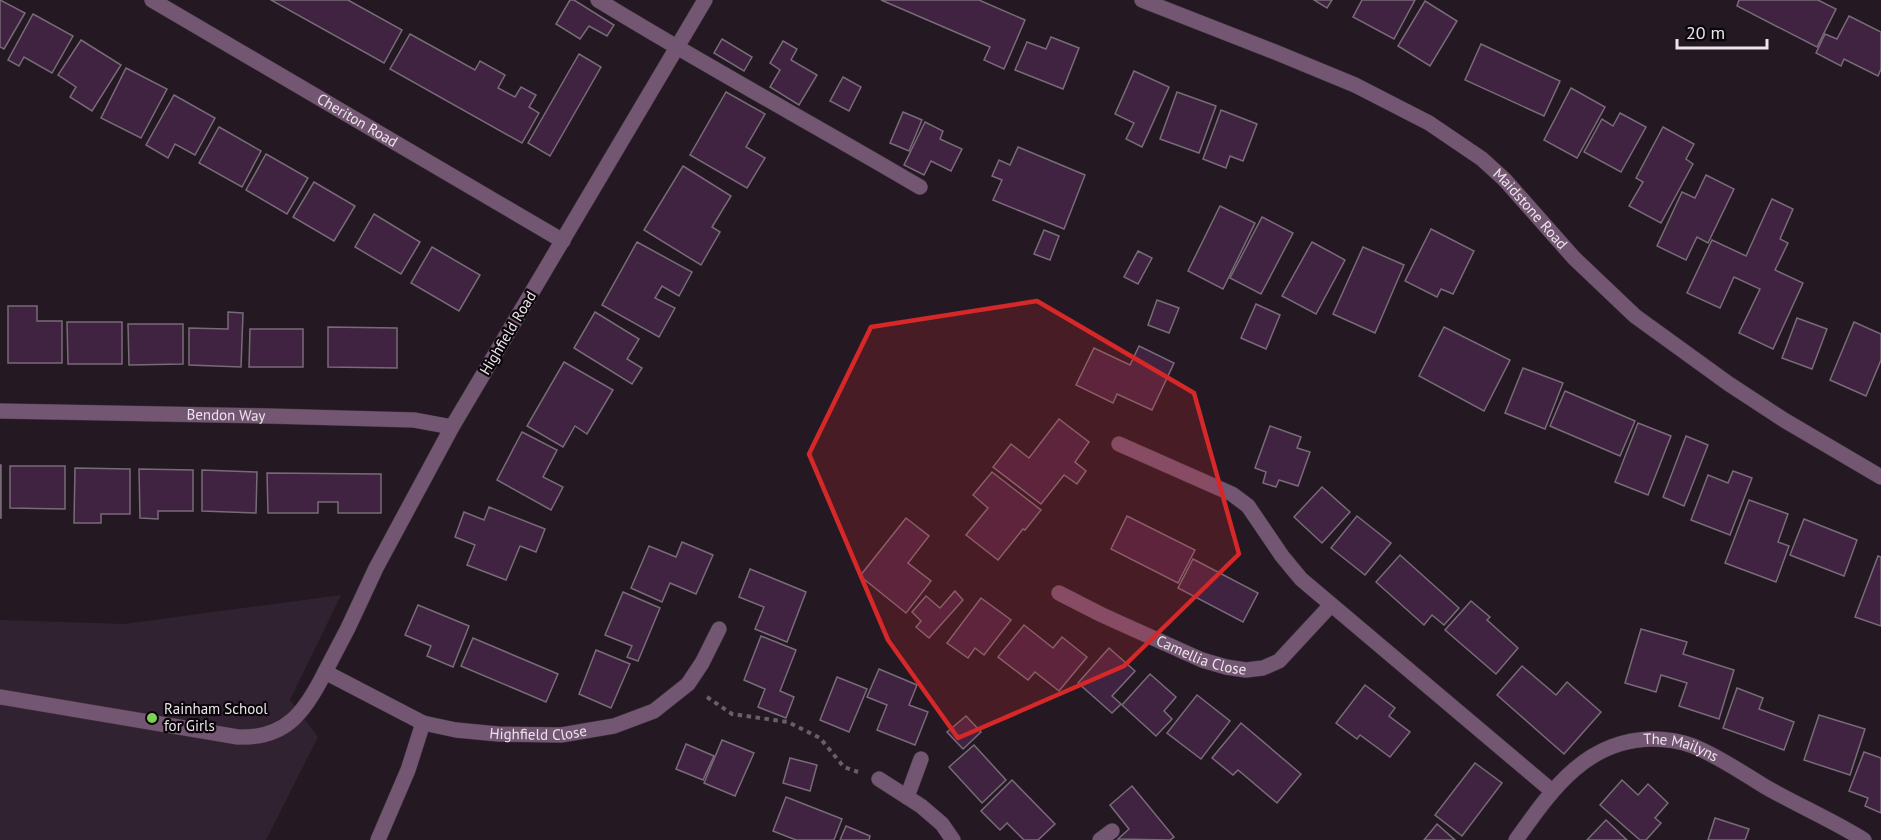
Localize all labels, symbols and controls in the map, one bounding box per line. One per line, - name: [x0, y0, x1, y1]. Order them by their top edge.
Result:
- scale bar: [1677, 12, 1767, 50]
- text: 20 m: [1686, 21, 1725, 44]
- street label: Cheriton Road: [314, 89, 401, 151]
- street label: Maidstone Road: [1489, 164, 1572, 253]
- street label: Highfield Road: [475, 287, 540, 378]
- street label: Bendon Way: [186, 404, 266, 425]
- street label: Camellia Close: [1153, 631, 1248, 679]
- place label: Rainham School for Girls: [164, 699, 268, 735]
- marker: Rainham School for Girls: [145, 711, 159, 725]
- street label: Highfield Close: [489, 721, 588, 744]
- street label: The Mailyns: [1643, 729, 1722, 766]

